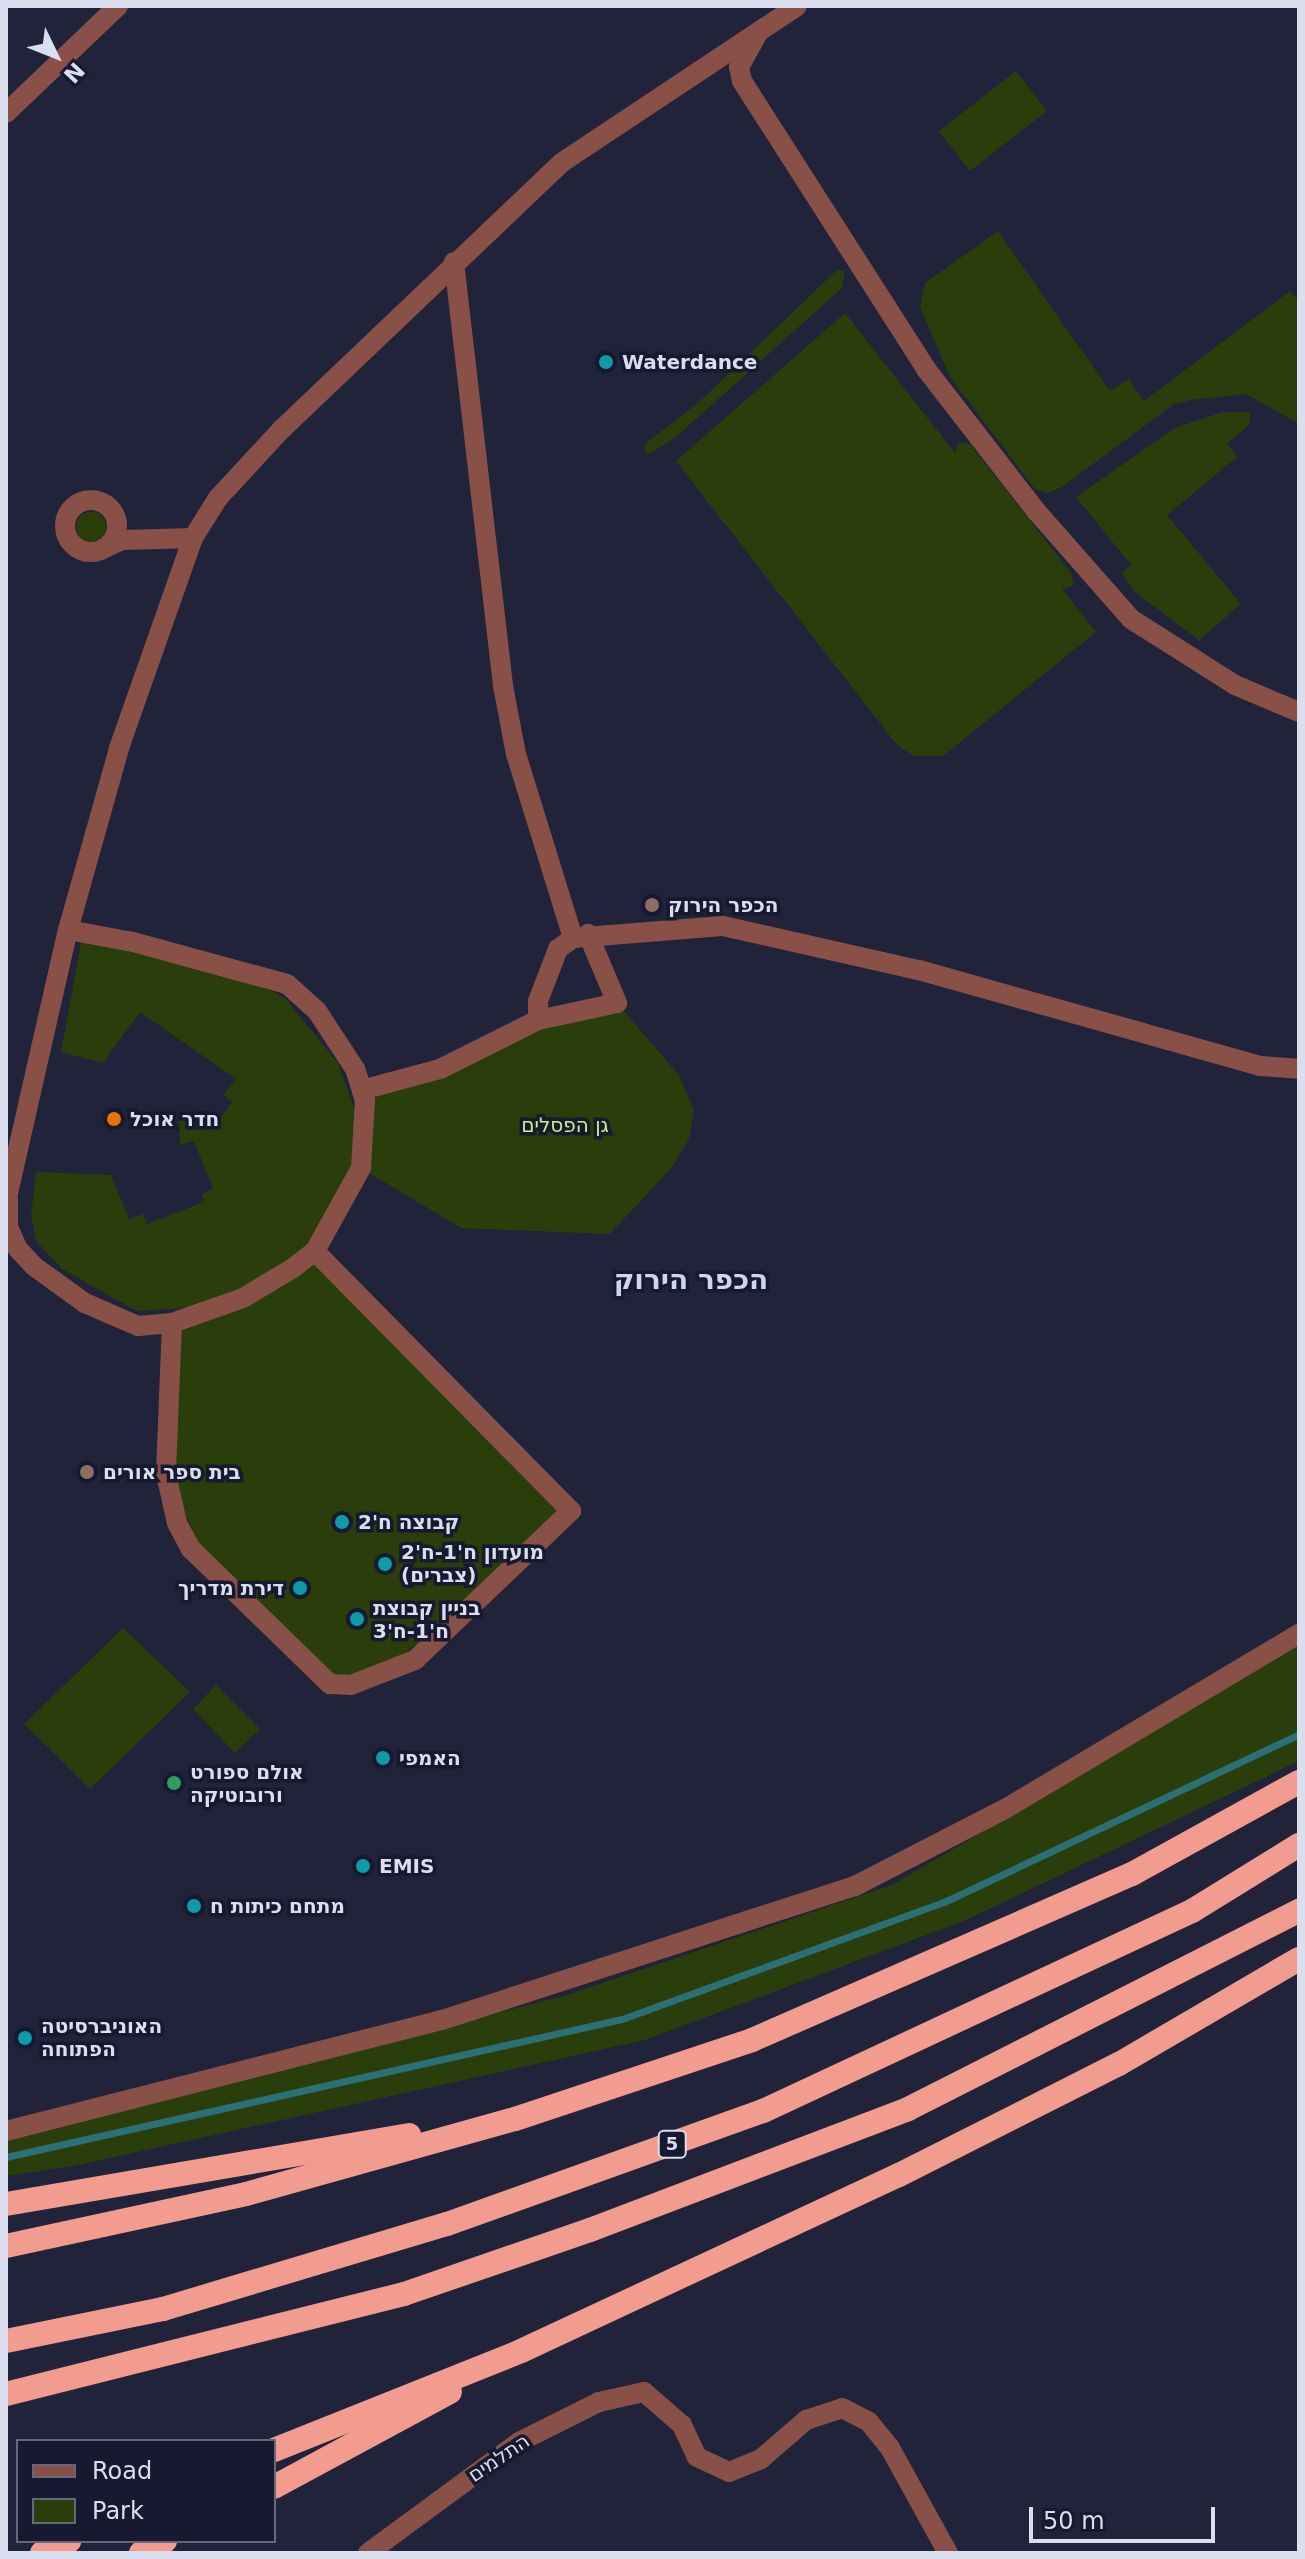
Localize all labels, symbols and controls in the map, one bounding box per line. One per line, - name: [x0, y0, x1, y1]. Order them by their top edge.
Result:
- north arrow: [16, 16, 96, 96]
- text: N: [58, 57, 89, 88]
- place label: Waterdance: [622, 350, 757, 374]
- marker: Waterdance: [597, 353, 615, 371]
- place label: הכפר הירוק: [668, 893, 778, 917]
- marker: הכפר הירוק: [643, 896, 661, 914]
- place label: חדר אוכל: [130, 1107, 219, 1131]
- marker: חדר אוכל: [105, 1110, 123, 1128]
- park label: גן הפסלים: [521, 1113, 609, 1137]
- district label: הכפר הירוק: [614, 1263, 768, 1297]
- place label: בית ספר אורים: [103, 1460, 241, 1484]
- marker: בית ספר אורים: [78, 1463, 96, 1481]
- place label: קבוצה ח'2: [358, 1510, 459, 1534]
- marker: קבוצה ח'2: [333, 1513, 351, 1531]
- place label: מועדון ח'1-ח'2 (צברים): [401, 1540, 544, 1587]
- marker: מועדון ח'1-ח'2 (צברים): [376, 1555, 394, 1573]
- place label: דירת מדריך: [178, 1576, 284, 1600]
- marker: דירת מדריך: [291, 1579, 309, 1597]
- place label: בניין קבוצת ח'1-ח'3: [373, 1596, 480, 1643]
- marker: בניין קבוצת ח'1-ח'3: [348, 1610, 366, 1628]
- place label: האמפי: [399, 1746, 461, 1770]
- marker: האמפי: [374, 1749, 392, 1767]
- place label: אולם ספורט ורובוטיקה: [190, 1760, 304, 1807]
- marker: אולם ספורט ורובוטיקה: [165, 1774, 183, 1792]
- place label: EMIS: [379, 1854, 434, 1878]
- marker: EMIS: [354, 1857, 372, 1875]
- place label: מתחם כיתות ח: [210, 1894, 345, 1918]
- marker: מתחם כיתות ח: [185, 1897, 203, 1915]
- place label: האוניברסיטה הפתוחה: [41, 2014, 162, 2061]
- marker: האוניברסיטה הפתוחה: [16, 2029, 34, 2047]
- road number: 5: [656, 2130, 688, 2158]
- street label: התלמים: [464, 2429, 534, 2487]
- legend: [16, 2439, 276, 2543]
- text: Road: [92, 2457, 152, 2485]
- scale bar: [1033, 2491, 1219, 2541]
- text: Park: [92, 2497, 144, 2525]
- text: 50 m: [1043, 2507, 1105, 2535]

